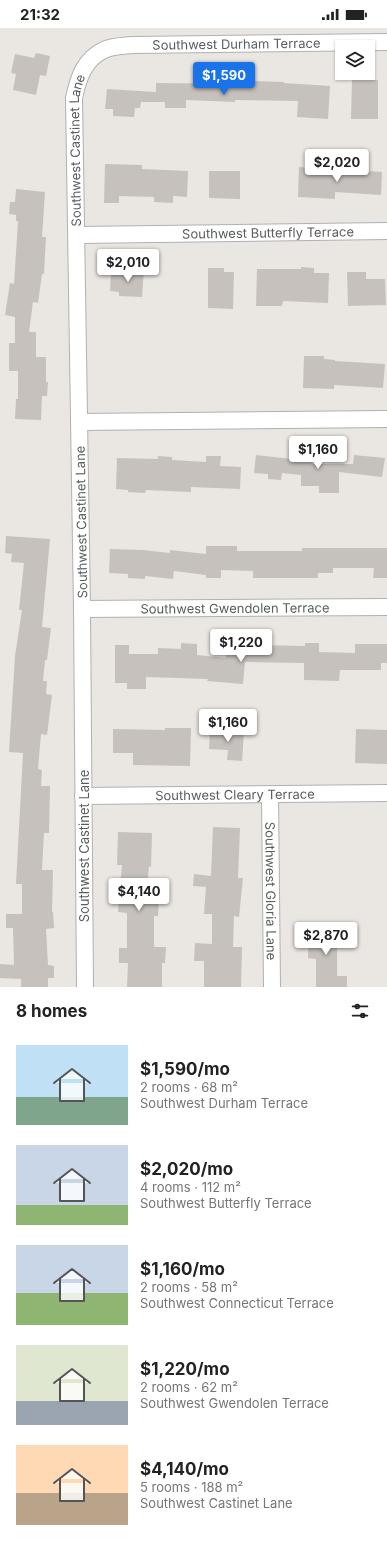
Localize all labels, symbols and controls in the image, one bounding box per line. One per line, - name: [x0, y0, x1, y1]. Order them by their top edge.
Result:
- text: 21:32: [20, 5, 60, 24]
- street label: Southwest Durham Terrace: [152, 35, 321, 53]
- map controls: [335, 40, 375, 80]
- button: layers: [335, 40, 375, 80]
- pin: $1,590: [191, 62, 257, 96]
- text: $1,590: [202, 67, 246, 83]
- street label: Southwest Castinet Lane: [66, 72, 88, 227]
- pin: $2,020: [304, 149, 370, 183]
- text: $2,020: [314, 154, 360, 170]
- street label: Southwest Butterfly Terrace: [182, 223, 354, 242]
- pin: $2,010: [95, 249, 161, 283]
- text: $2,010: [106, 254, 150, 270]
- pin: $1,160: [285, 436, 351, 470]
- text: $1,160: [298, 441, 338, 457]
- street label: Southwest Castinet Lane: [72, 446, 90, 598]
- street label: Southwest Gwendolen Terrace: [140, 599, 330, 617]
- pin: $1,220: [208, 629, 274, 663]
- text: $1,220: [219, 634, 263, 650]
- pin: $1,160: [195, 709, 261, 743]
- text: $1,160: [208, 714, 248, 730]
- street label: Southwest Castinet Lane: [76, 770, 92, 922]
- street label: Southwest Cleary Terrace: [155, 786, 315, 803]
- street label: Southwest Gloria Lane: [262, 822, 280, 960]
- pin: $4,140: [106, 878, 172, 912]
- text: $4,140: [117, 883, 161, 899]
- pin: $2,870: [293, 922, 359, 956]
- text: $2,870: [303, 927, 349, 943]
- icon: filters: [349, 1000, 371, 1022]
- text: 8 homes: [16, 1001, 87, 1021]
- text: $1,590/mo: [140, 1059, 230, 1079]
- icon: home: [48, 1061, 96, 1109]
- text: 2 rooms · 68 m²: [140, 1079, 238, 1095]
- text: Southwest Durham Terrace: [140, 1095, 308, 1111]
- text: $2,020/mo: [140, 1159, 233, 1179]
- icon: home: [48, 1161, 96, 1209]
- text: 4 rooms · 112 m²: [140, 1179, 241, 1195]
- text: Southwest Butterfly Terrace: [140, 1195, 312, 1211]
- text: $1,160/mo: [140, 1259, 225, 1279]
- icon: home: [48, 1261, 96, 1309]
- text: 2 rooms · 58 m²: [140, 1279, 238, 1295]
- text: Southwest Connecticut Terrace: [140, 1295, 334, 1311]
- text: $1,220/mo: [140, 1359, 230, 1379]
- icon: home: [48, 1361, 96, 1409]
- text: 2 rooms · 62 m²: [140, 1379, 238, 1395]
- text: Southwest Gwendolen Terrace: [140, 1395, 329, 1411]
- text: $4,140/mo: [140, 1459, 229, 1479]
- icon: home: [48, 1461, 96, 1509]
- text: 5 rooms · 188 m²: [140, 1479, 243, 1495]
- text: Southwest Castinet Lane: [140, 1495, 293, 1511]

